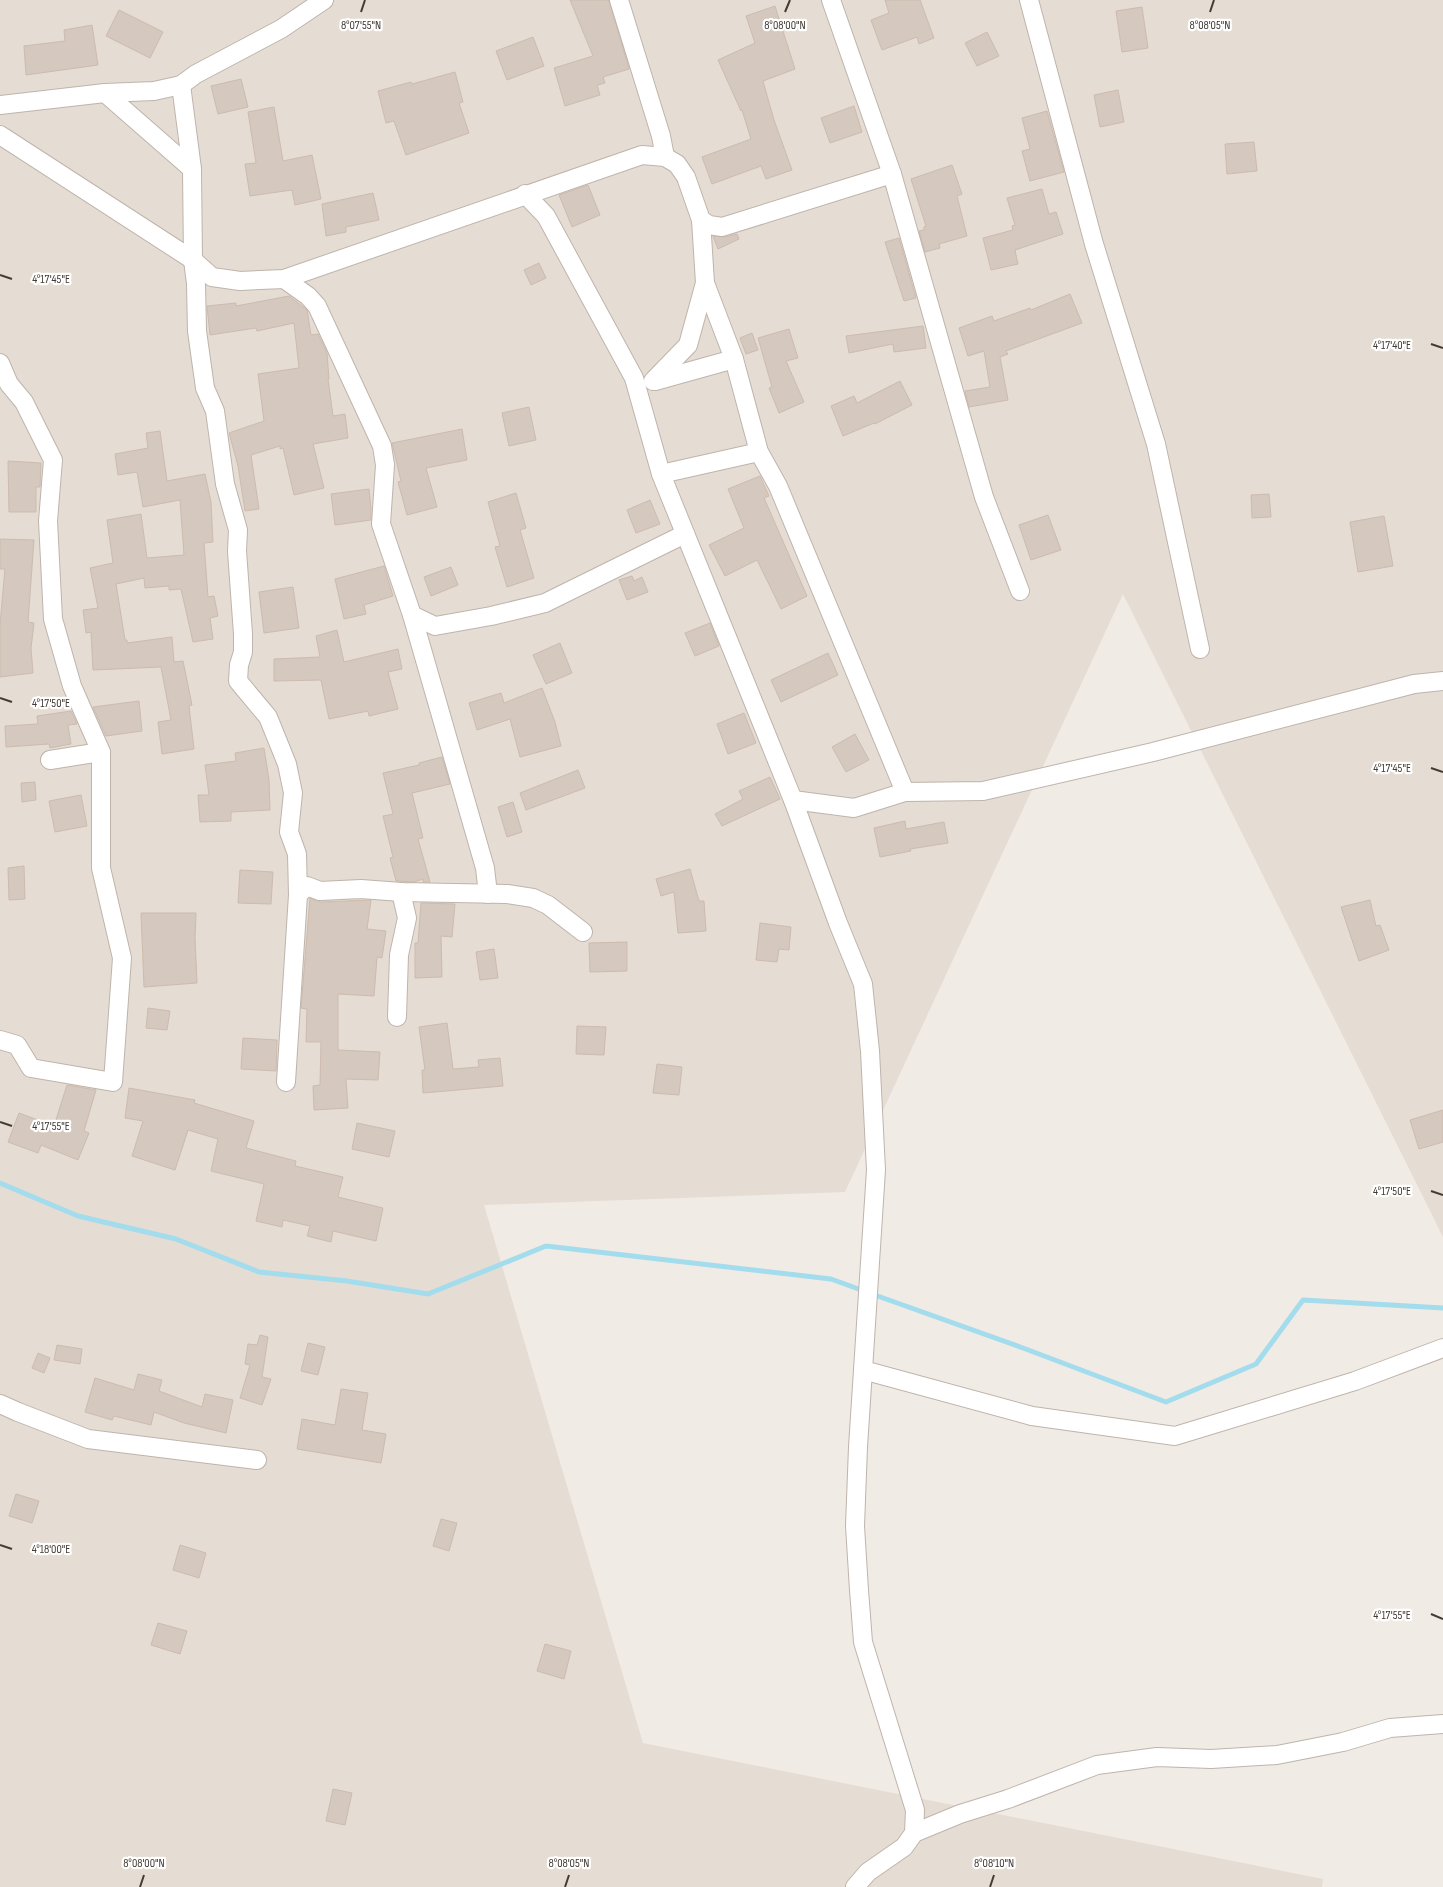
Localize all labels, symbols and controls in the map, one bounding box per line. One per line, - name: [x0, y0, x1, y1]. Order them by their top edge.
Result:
- text: 8°07'55"N: [341, 18, 381, 33]
- text: 8°08'00"N: [764, 18, 806, 33]
- text: 8°08'05"N: [1190, 18, 1230, 33]
- text: 4°17'45"E: [32, 272, 70, 287]
- text: 4°17'40"E: [1373, 338, 1411, 353]
- text: 4°17'50"E: [32, 696, 70, 711]
- text: 4°17'45"E: [1373, 761, 1411, 776]
- text: 4°17'55"E: [32, 1119, 70, 1134]
- text: 4°17'50"E: [1373, 1184, 1411, 1199]
- text: 4°18'00"E: [32, 1542, 70, 1557]
- text: 4°17'55"E: [1373, 1608, 1411, 1623]
- text: 8°08'00"N: [123, 1856, 165, 1871]
- text: 8°08'05"N: [549, 1856, 589, 1871]
- text: 8°08'10"N: [974, 1856, 1014, 1871]

